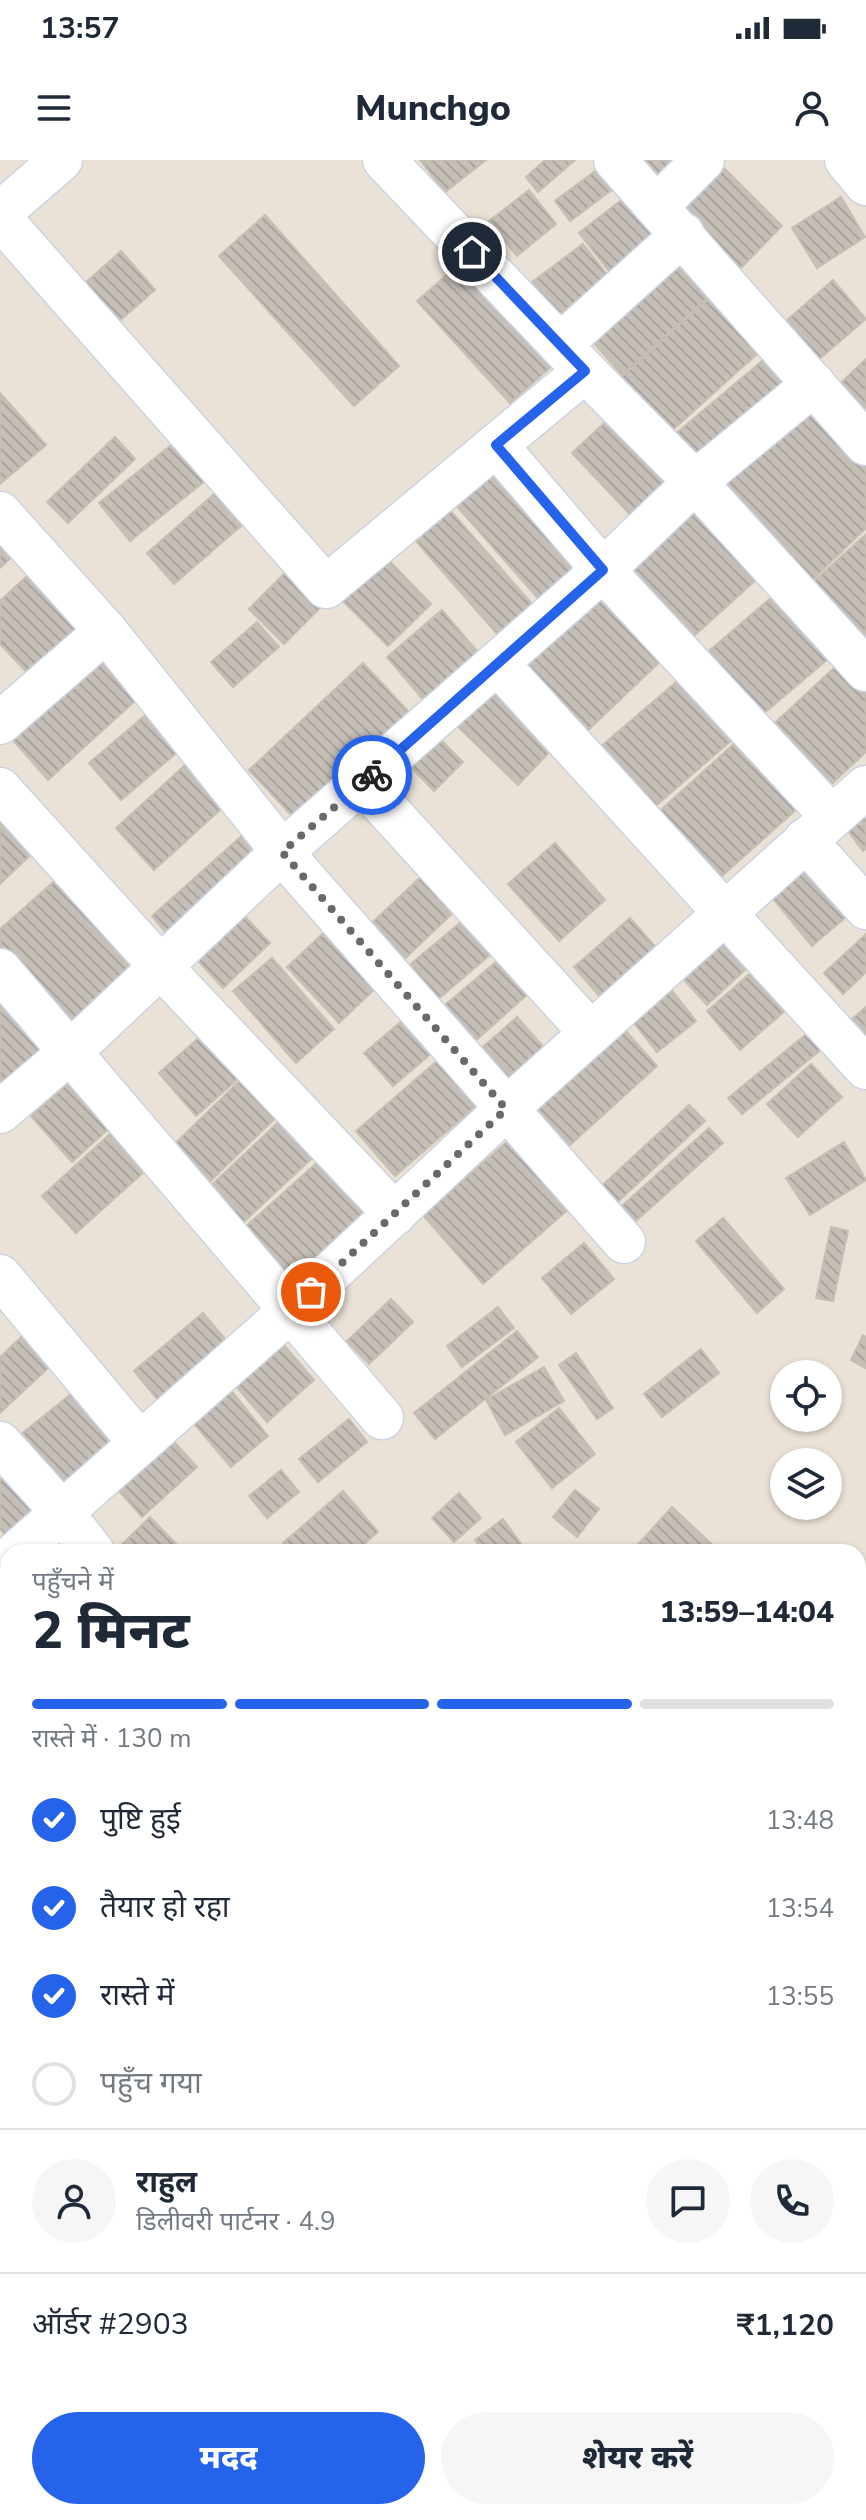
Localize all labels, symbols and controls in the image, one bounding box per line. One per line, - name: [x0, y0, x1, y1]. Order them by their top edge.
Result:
- text: 13:57: [40, 8, 119, 49]
- text: Munchgo: [355, 84, 511, 133]
- icon: menu: [32, 86, 76, 130]
- icon: person: [790, 86, 834, 130]
- pin: [438, 218, 506, 286]
- icon: home: [450, 230, 494, 274]
- courier: [332, 735, 412, 815]
- icon: bike: [350, 753, 394, 797]
- pin: [277, 1258, 345, 1326]
- icon: bag: [289, 1270, 333, 1314]
- map controls: [770, 1360, 842, 1520]
- button: locate: [770, 1360, 842, 1432]
- button: layers: [770, 1448, 842, 1520]
- text: पहुँचने में: [32, 1564, 114, 1599]
- text: 13:59–14:04: [659, 1592, 834, 1633]
- text: 2 मिनट: [32, 1595, 190, 1666]
- text: रास्ते में · 130 m: [32, 1721, 192, 1756]
- icon: check: [32, 1798, 76, 1842]
- text: पुष्टि हुई: [100, 1799, 181, 1840]
- text: 13:48: [766, 1803, 834, 1838]
- icon: check: [32, 1886, 76, 1930]
- text: तैयार हो रहा: [100, 1887, 230, 1928]
- text: 13:54: [766, 1891, 834, 1926]
- icon: check: [32, 1974, 76, 2018]
- text: रास्ते में: [100, 1975, 174, 2016]
- text: 13:55: [766, 1979, 834, 2014]
- text: पहुँच गया: [100, 2063, 202, 2104]
- button: person: [32, 2159, 116, 2243]
- button: chat: [646, 2159, 730, 2243]
- button: phone: [750, 2159, 834, 2243]
- text: राहुल: [136, 2162, 197, 2203]
- text: डिलीवरी पार्टनर · 4.9: [136, 2204, 336, 2239]
- text: ऑर्डर #2903: [32, 2304, 189, 2345]
- text: ₹1,120: [737, 2305, 834, 2346]
- button: मदद: [32, 2412, 425, 2504]
- button: शेयर करें: [441, 2412, 834, 2504]

